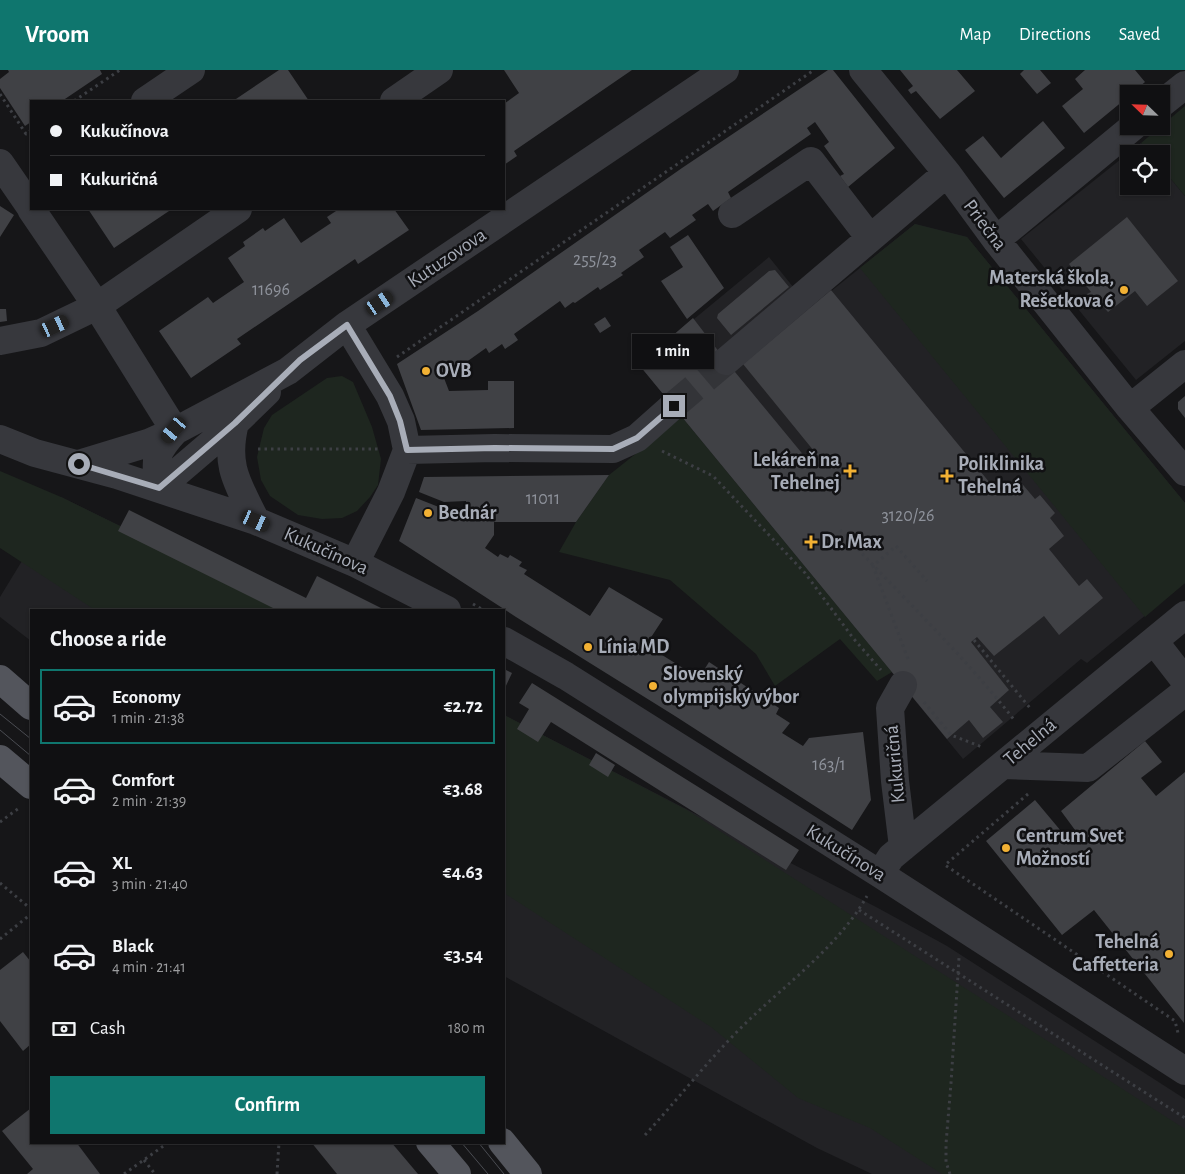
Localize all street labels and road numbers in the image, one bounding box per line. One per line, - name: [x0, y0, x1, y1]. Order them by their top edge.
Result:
- street label: Priečna: [960, 196, 1010, 254]
- street label: Kutuzovova: [404, 225, 490, 291]
- street label: Kukučínova: [281, 524, 371, 578]
- street label: Tehelná: [1000, 714, 1060, 770]
- street label: Kukuričná: [882, 724, 908, 804]
- street label: Kukučínova: [803, 821, 889, 885]

